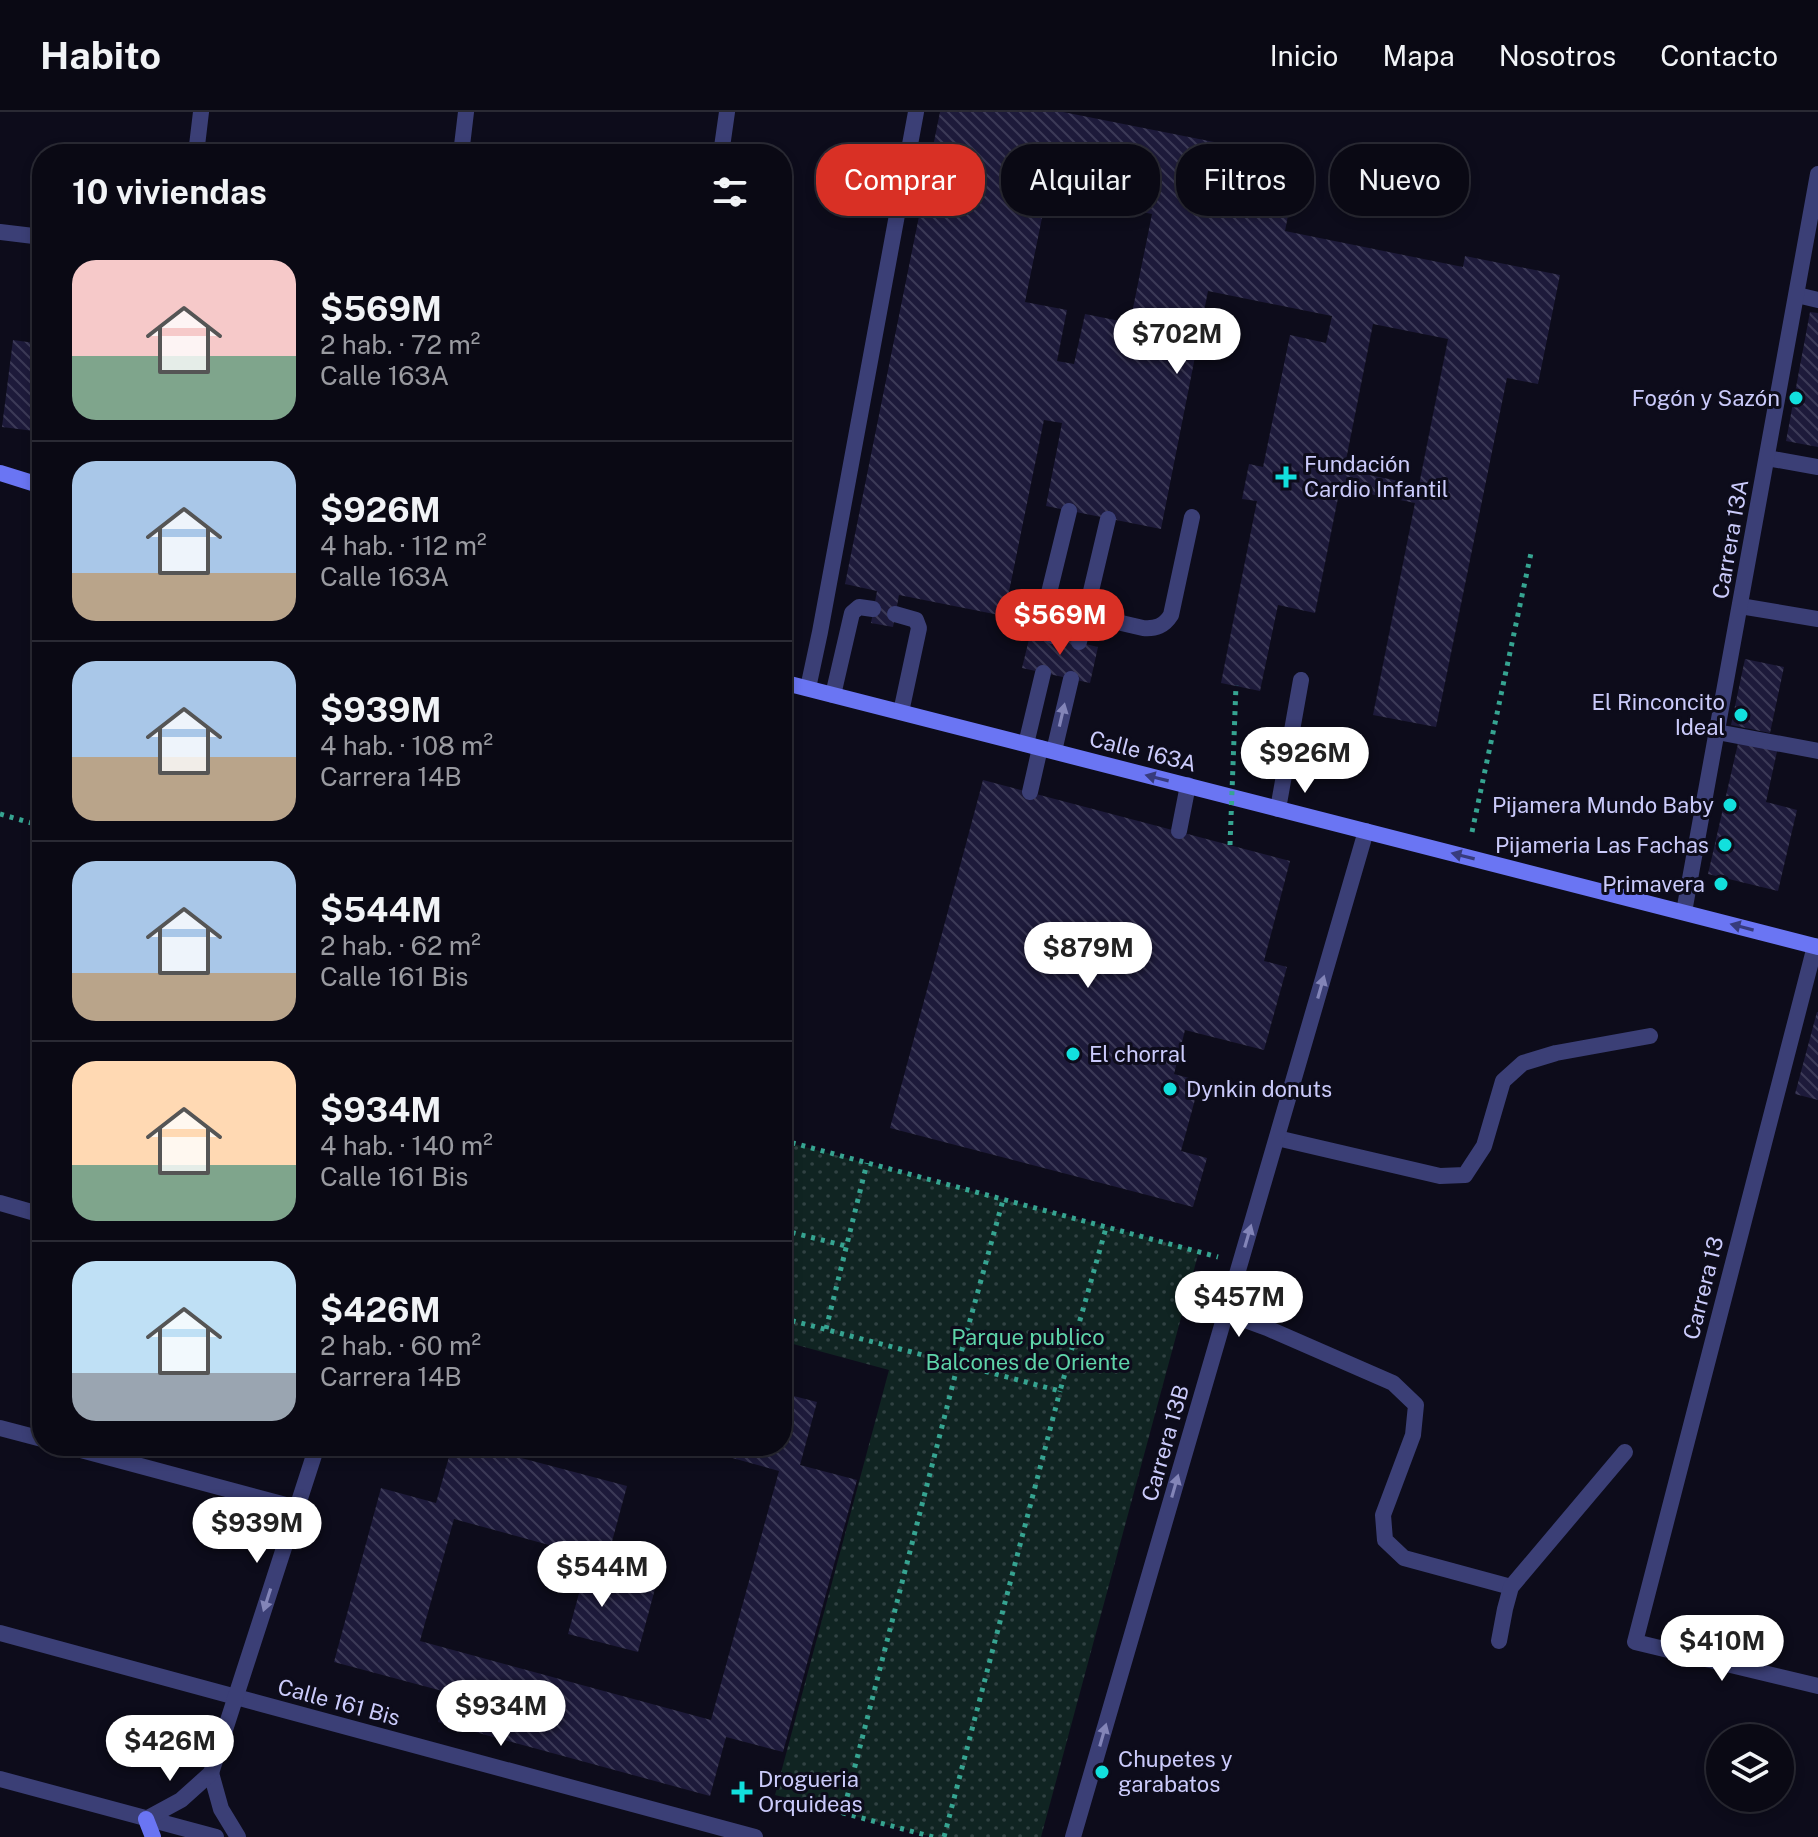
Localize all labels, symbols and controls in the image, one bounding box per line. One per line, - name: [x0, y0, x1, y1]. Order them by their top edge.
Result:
- text: Habito: [40, 33, 161, 78]
- text: Inicio: [1270, 39, 1338, 72]
- text: Mapa: [1382, 39, 1455, 72]
- text: Nosotros: [1499, 39, 1616, 72]
- text: Contacto: [1660, 39, 1778, 72]
- chip: Comprar: [816, 144, 985, 216]
- chip: Alquilar: [1001, 144, 1160, 216]
- chip: Filtros: [1176, 144, 1314, 216]
- chip: Nuevo: [1330, 144, 1469, 216]
- icon: filters: [708, 170, 752, 214]
- text: 10 viviendas: [72, 172, 267, 212]
- text: $569M: [320, 289, 442, 329]
- icon: home: [136, 292, 232, 388]
- pin: $702M: [1121, 308, 1233, 376]
- text: $702M: [1132, 318, 1222, 349]
- text: 2 hab. · 72 m²: [320, 329, 480, 360]
- text: Calle 163A: [320, 360, 449, 391]
- place label: Fogón y Sazón: [1632, 385, 1780, 411]
- marker: Fogón y Sazón: [1787, 389, 1805, 407]
- place label: Fundación Cardio Infantil: [1304, 451, 1449, 502]
- marker: Fundación Cardio Infantil: [1275, 466, 1297, 488]
- street label: Carrera 13A: [1707, 477, 1753, 601]
- text: $926M: [320, 490, 441, 530]
- icon: home: [136, 493, 232, 589]
- text: 4 hab. · 112 m²: [320, 530, 487, 561]
- text: Calle 163A: [320, 561, 449, 592]
- pin: $569M: [1004, 589, 1116, 657]
- text: $569M: [1013, 599, 1107, 630]
- place label: El Rinconcito Ideal: [1592, 689, 1725, 740]
- text: $939M: [320, 690, 442, 730]
- icon: home: [136, 693, 232, 789]
- one-way arrow: [1056, 702, 1069, 727]
- marker: El Rinconcito Ideal: [1732, 706, 1750, 724]
- street label: Calle 163A: [1087, 725, 1199, 777]
- pin: $926M: [1249, 727, 1361, 795]
- text: 4 hab. · 108 m²: [320, 730, 493, 761]
- text: $926M: [1259, 737, 1351, 768]
- text: Carrera 14B: [320, 761, 462, 792]
- one-way arrow: [1145, 771, 1170, 783]
- place label: Pijamera Mundo Baby: [1492, 792, 1714, 818]
- marker: Pijamera Mundo Baby: [1721, 796, 1739, 814]
- place label: Pijameria Las Fachas: [1495, 832, 1709, 858]
- marker: Pijameria Las Fachas: [1716, 836, 1734, 854]
- one-way arrow: [1451, 849, 1476, 861]
- place label: Primavera: [1602, 871, 1705, 897]
- marker: Primavera: [1712, 875, 1730, 893]
- text: $544M: [320, 890, 442, 930]
- icon: home: [136, 893, 232, 989]
- one-way arrow: [1730, 921, 1755, 933]
- pin: $879M: [1032, 922, 1144, 990]
- text: 2 hab. · 62 m²: [320, 930, 481, 961]
- text: $879M: [1042, 932, 1134, 963]
- text: Calle 161 Bis: [320, 961, 468, 992]
- one-way arrow: [1315, 974, 1328, 998]
- place label: El chorral: [1089, 1041, 1187, 1067]
- marker: El chorral: [1064, 1045, 1082, 1063]
- place label: Dynkin donuts: [1186, 1076, 1332, 1102]
- marker: Dynkin donuts: [1161, 1080, 1179, 1098]
- text: $934M: [320, 1090, 441, 1130]
- icon: home: [136, 1093, 232, 1189]
- text: 4 hab. · 140 m²: [320, 1130, 493, 1161]
- text: Calle 161 Bis: [320, 1161, 468, 1192]
- one-way arrow: [1242, 1224, 1255, 1248]
- street label: Carrera 13: [1678, 1234, 1728, 1342]
- pin: $457M: [1183, 1271, 1295, 1339]
- text: $457M: [1193, 1281, 1285, 1312]
- text: $426M: [320, 1290, 441, 1330]
- icon: home: [136, 1293, 232, 1389]
- park label: Parque publico Balcones de Oriente: [926, 1324, 1130, 1375]
- text: 2 hab. · 60 m²: [320, 1330, 481, 1361]
- text: Carrera 14B: [320, 1361, 462, 1392]
- street label: Carrera 13B: [1136, 1382, 1194, 1504]
- one-way arrow: [1169, 1473, 1182, 1497]
- pin: $939M: [201, 1497, 313, 1565]
- text: $939M: [211, 1507, 303, 1538]
- pin: $544M: [546, 1541, 658, 1609]
- text: $544M: [555, 1551, 649, 1582]
- one-way arrow: [261, 1589, 273, 1613]
- pin: $410M: [1666, 1615, 1778, 1683]
- text: $410M: [1679, 1625, 1765, 1656]
- street label: Calle 161 Bis: [275, 1673, 403, 1731]
- pin: $934M: [445, 1680, 557, 1748]
- text: $934M: [455, 1690, 547, 1721]
- pin: $426M: [114, 1715, 226, 1783]
- one-way arrow: [1097, 1723, 1109, 1748]
- map controls: [1706, 1724, 1794, 1812]
- button: layers: [1706, 1724, 1794, 1812]
- text: $426M: [124, 1725, 216, 1756]
- place label: Chupetes y garabatos: [1118, 1746, 1233, 1797]
- marker: Chupetes y garabatos: [1093, 1763, 1111, 1781]
- place label: Drogueria Orquideas: [758, 1766, 863, 1817]
- marker: Drogueria Orquideas: [733, 1783, 751, 1801]

